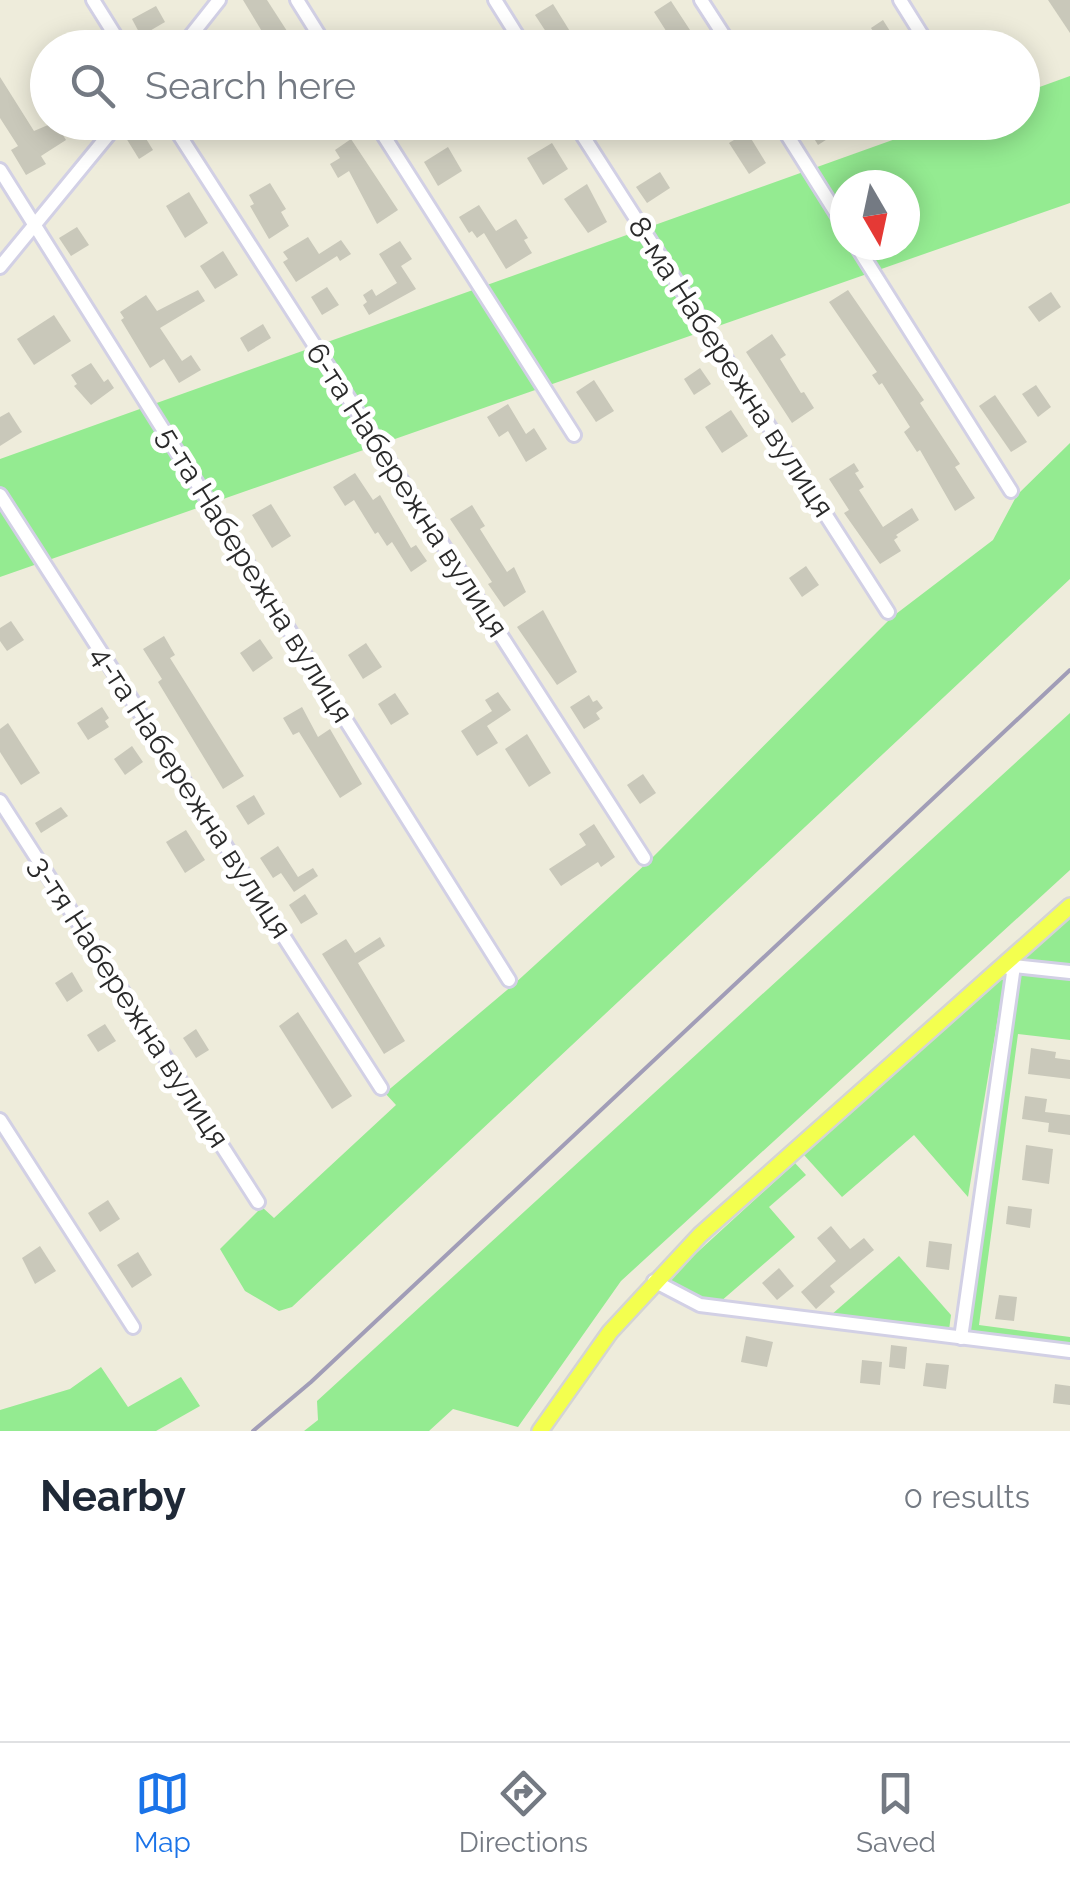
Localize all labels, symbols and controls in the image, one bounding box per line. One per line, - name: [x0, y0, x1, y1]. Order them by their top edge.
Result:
- search box: [30, 30, 1040, 140]
- icon: search: [65, 58, 120, 113]
- text: Search here: [145, 63, 356, 108]
- north arrow: [830, 170, 920, 260]
- street label: 8-ма Набережна вулиця: [621, 210, 842, 523]
- street label: 6-та Набережна вулиця: [299, 336, 516, 643]
- street label: 5-та Набережна вулиця: [150, 421, 361, 729]
- street label: 4-та Набережна вулиця: [84, 639, 299, 944]
- street label: 3-тя Набережна вулиця: [22, 849, 237, 1154]
- text: Nearby: [40, 1472, 186, 1521]
- text: 0 results: [903, 1478, 1030, 1515]
- tab: Map: [134, 1766, 191, 1859]
- tab: Directions: [459, 1766, 588, 1859]
- tab: Saved: [856, 1766, 936, 1859]

